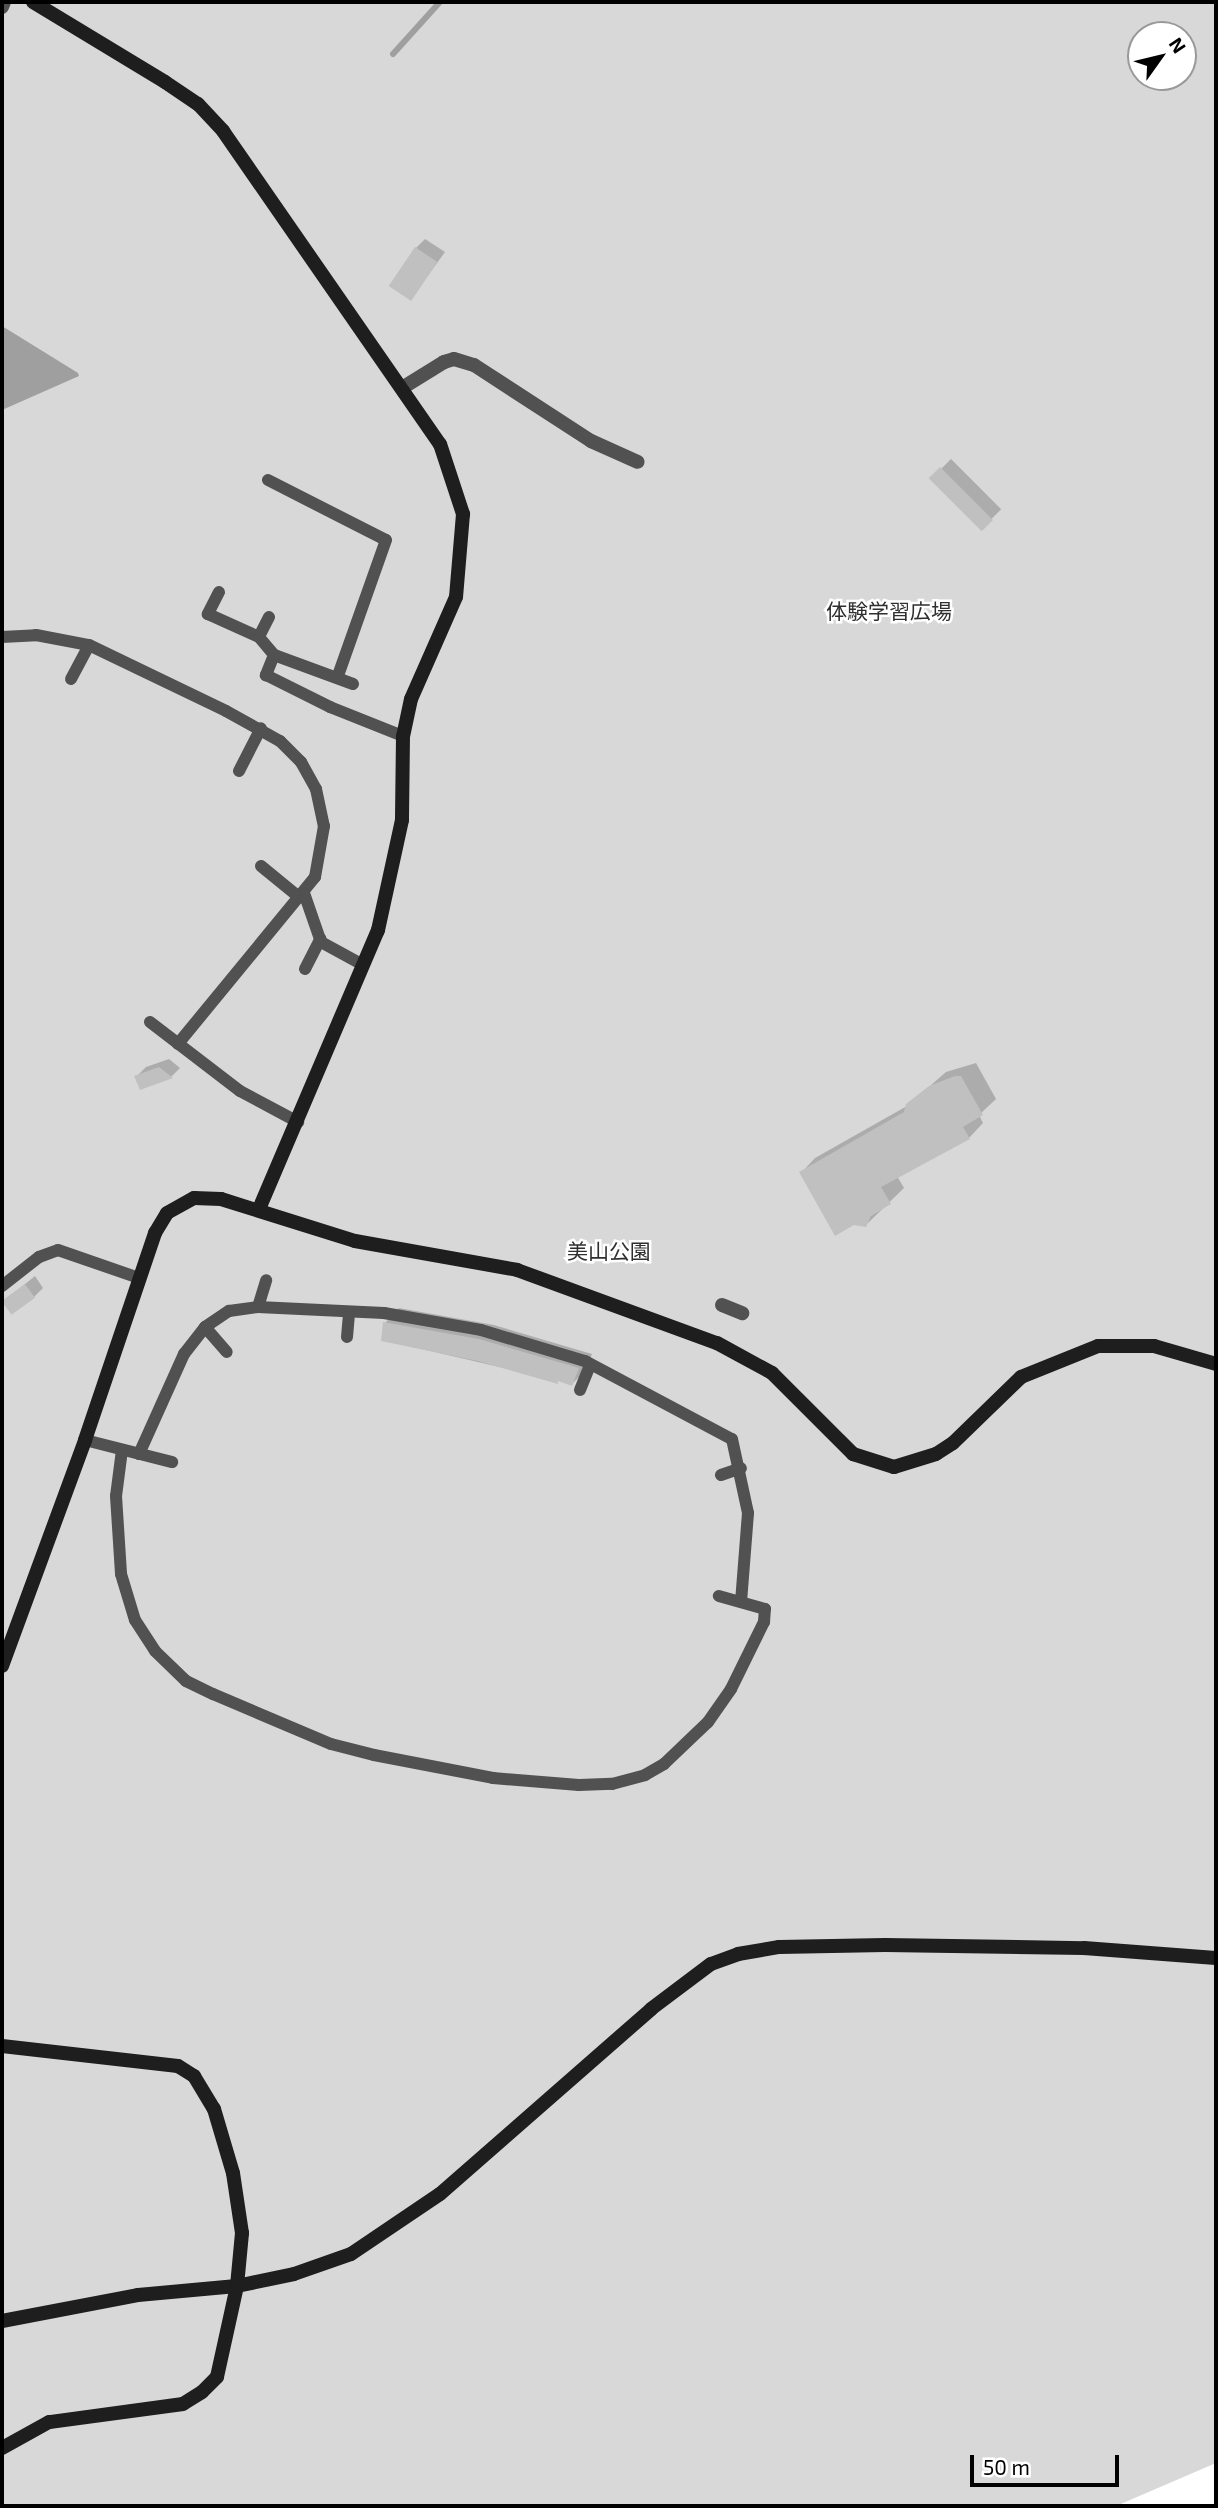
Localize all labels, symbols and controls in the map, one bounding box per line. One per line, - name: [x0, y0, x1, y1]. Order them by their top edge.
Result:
- north arrow: [1127, 21, 1197, 91]
- text: N: [1165, 33, 1192, 57]
- park label: 体験学習広場: [826, 598, 952, 624]
- park label: 美山公園: [567, 1238, 651, 1264]
- scale bar: [973, 2442, 1122, 2486]
- text: 50 m: [983, 2454, 1030, 2479]

